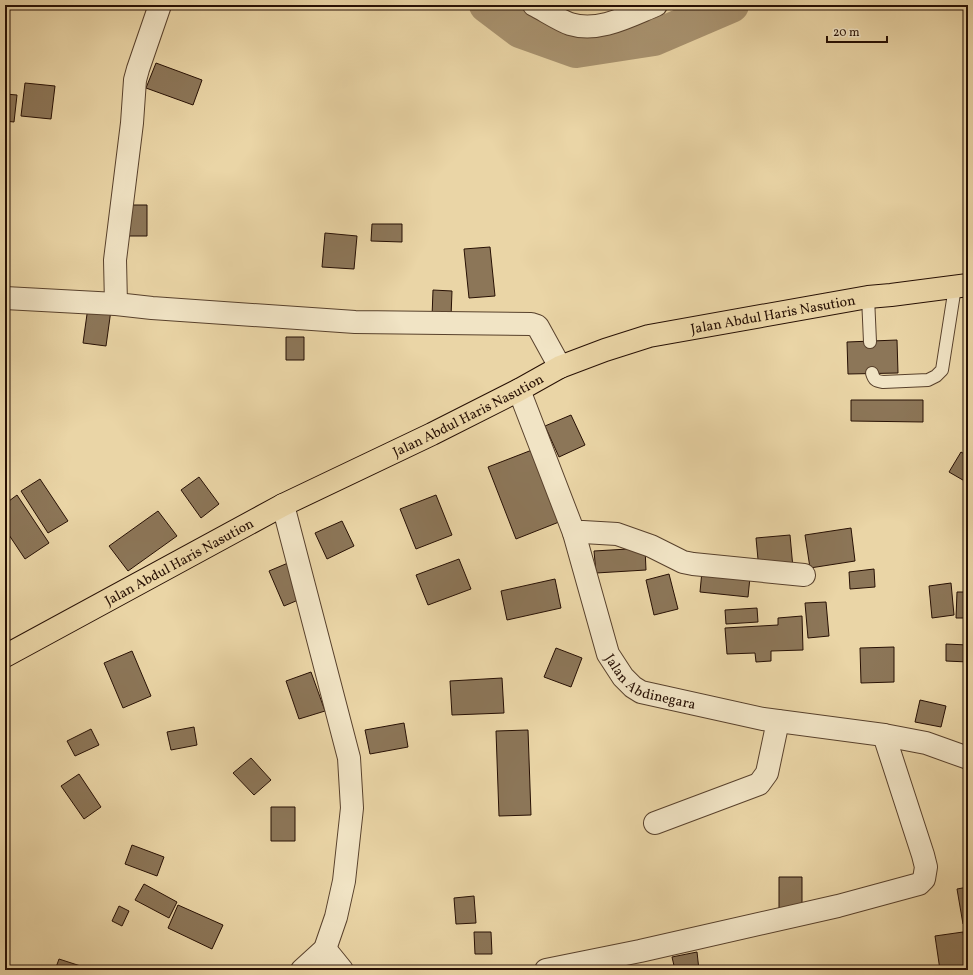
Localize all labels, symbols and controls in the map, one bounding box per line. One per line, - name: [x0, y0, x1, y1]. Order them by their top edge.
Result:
- scale bar: [827, 18, 887, 44]
- text: 20 m: [833, 25, 860, 41]
- street label: Jalan Abdul Haris Nasution: [689, 291, 857, 339]
- street label: Jalan Abdul Haris Nasution: [390, 370, 548, 462]
- street label: Jalan Abdul Haris Nasution: [102, 515, 258, 611]
- street label: Jalan Abdinegara: [599, 651, 697, 715]

